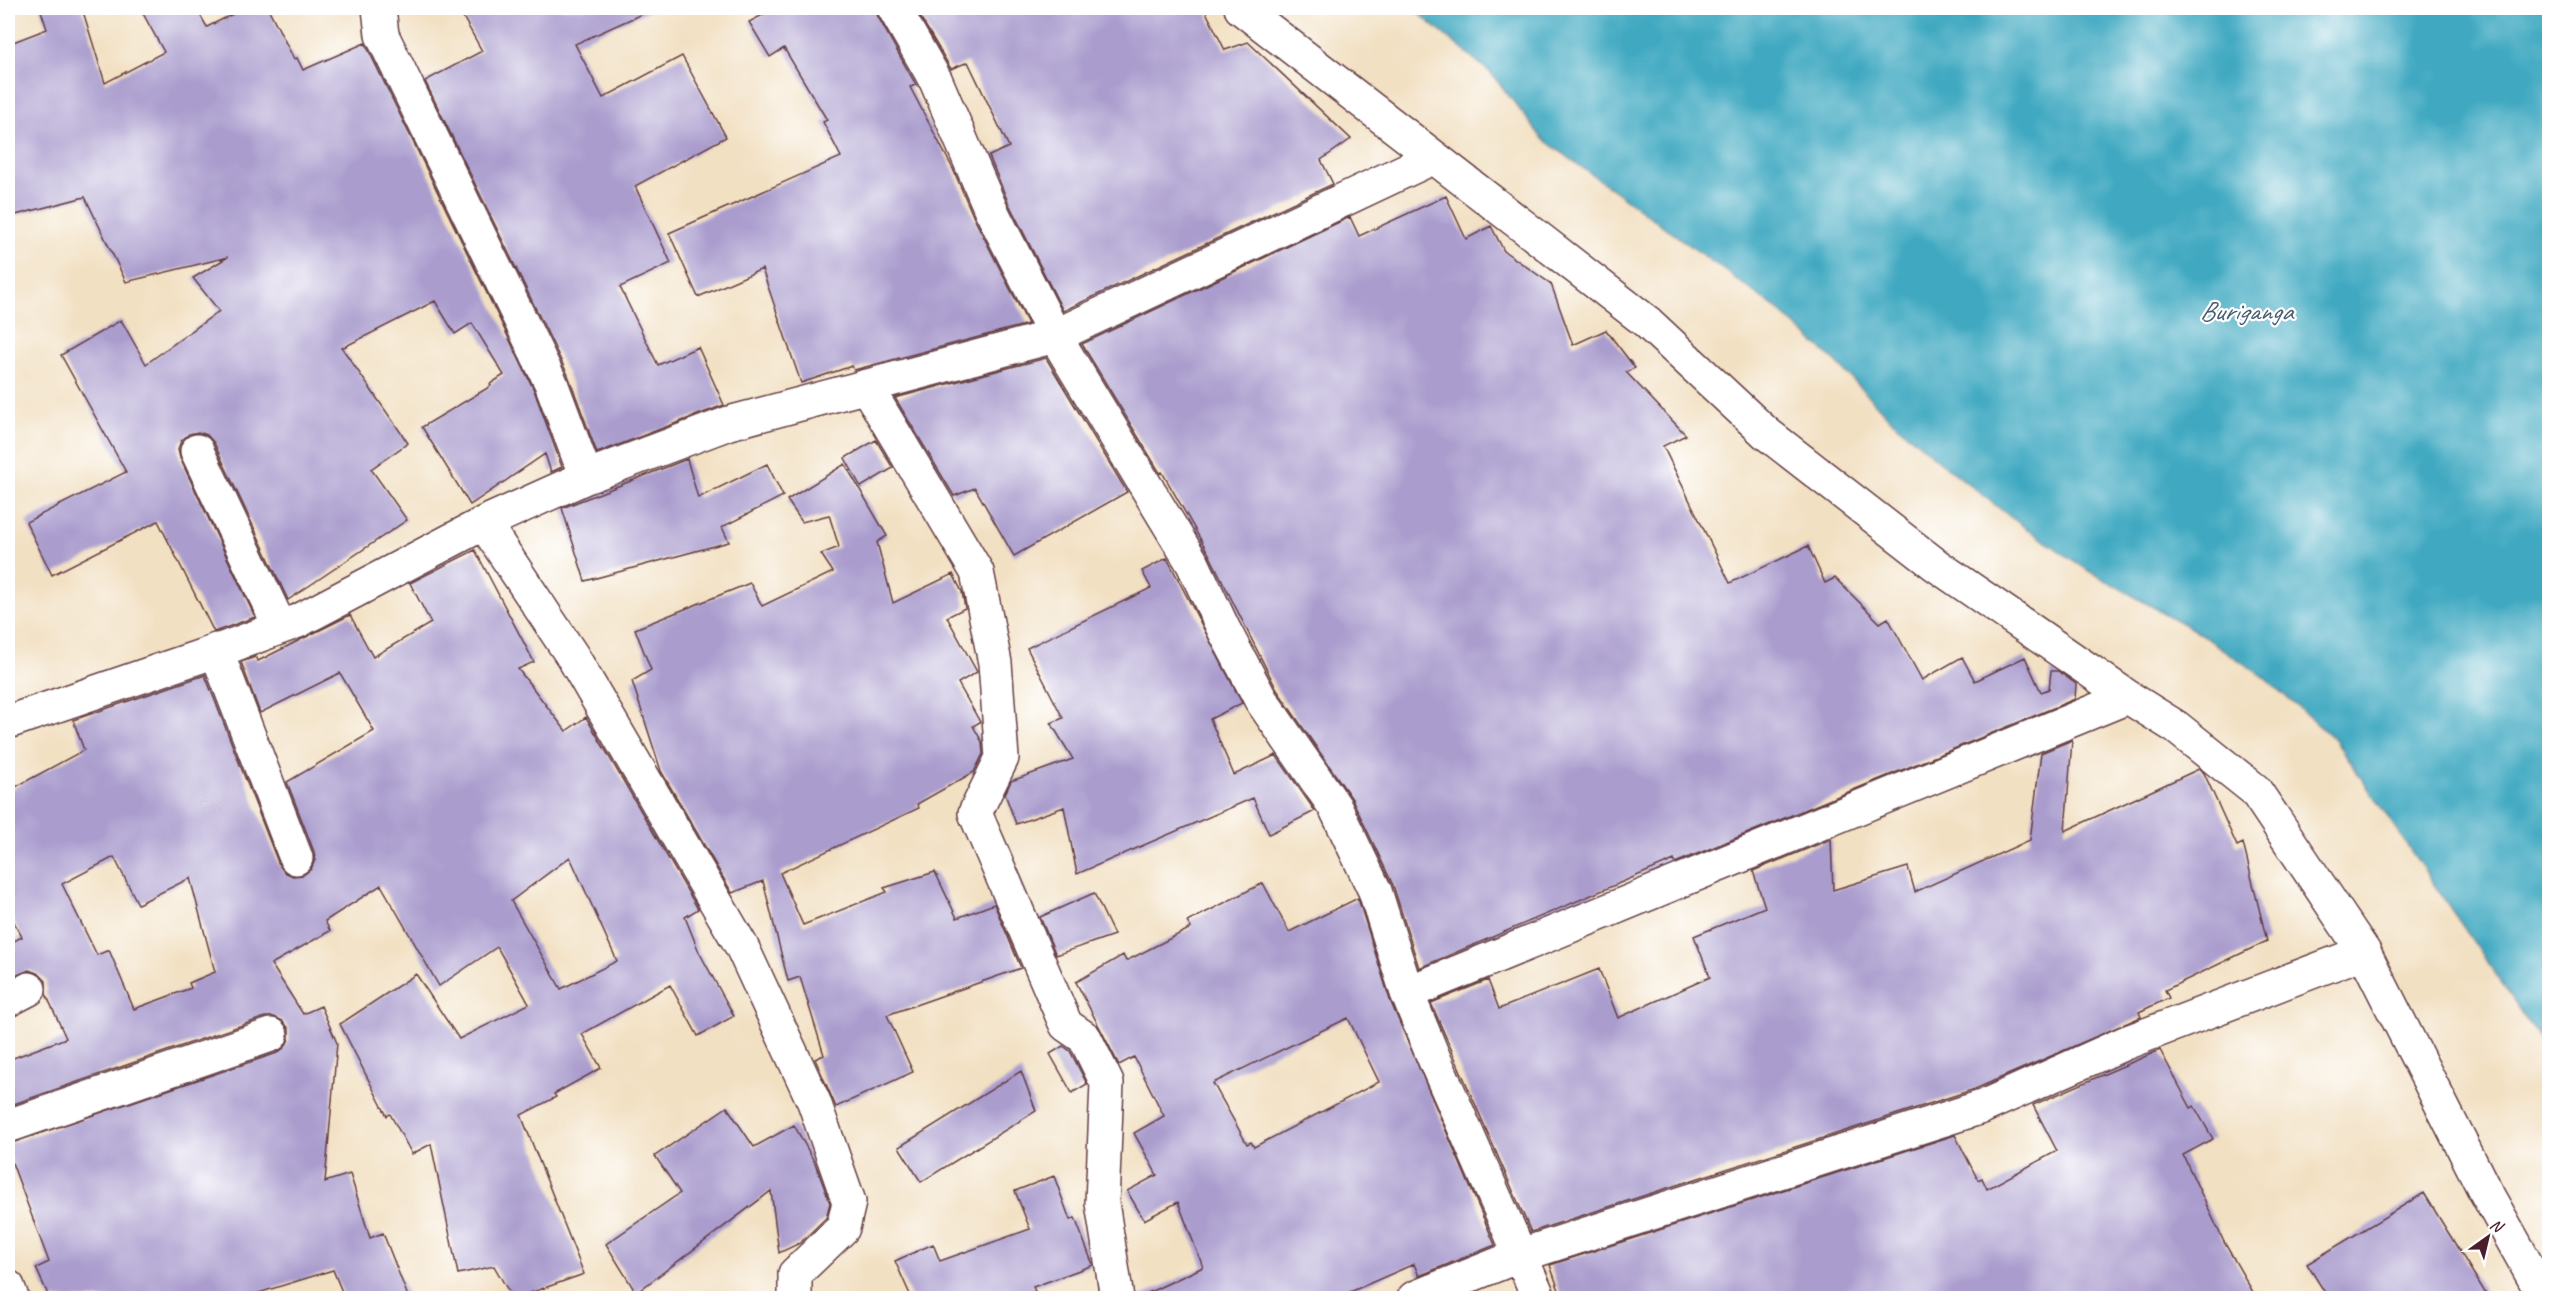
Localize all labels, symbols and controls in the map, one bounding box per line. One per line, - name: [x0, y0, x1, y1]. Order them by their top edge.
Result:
- water label: Buriganga: [2200, 294, 2295, 328]
- north arrow: [2458, 1207, 2518, 1267]
- text: N: [2486, 1214, 2508, 1238]

